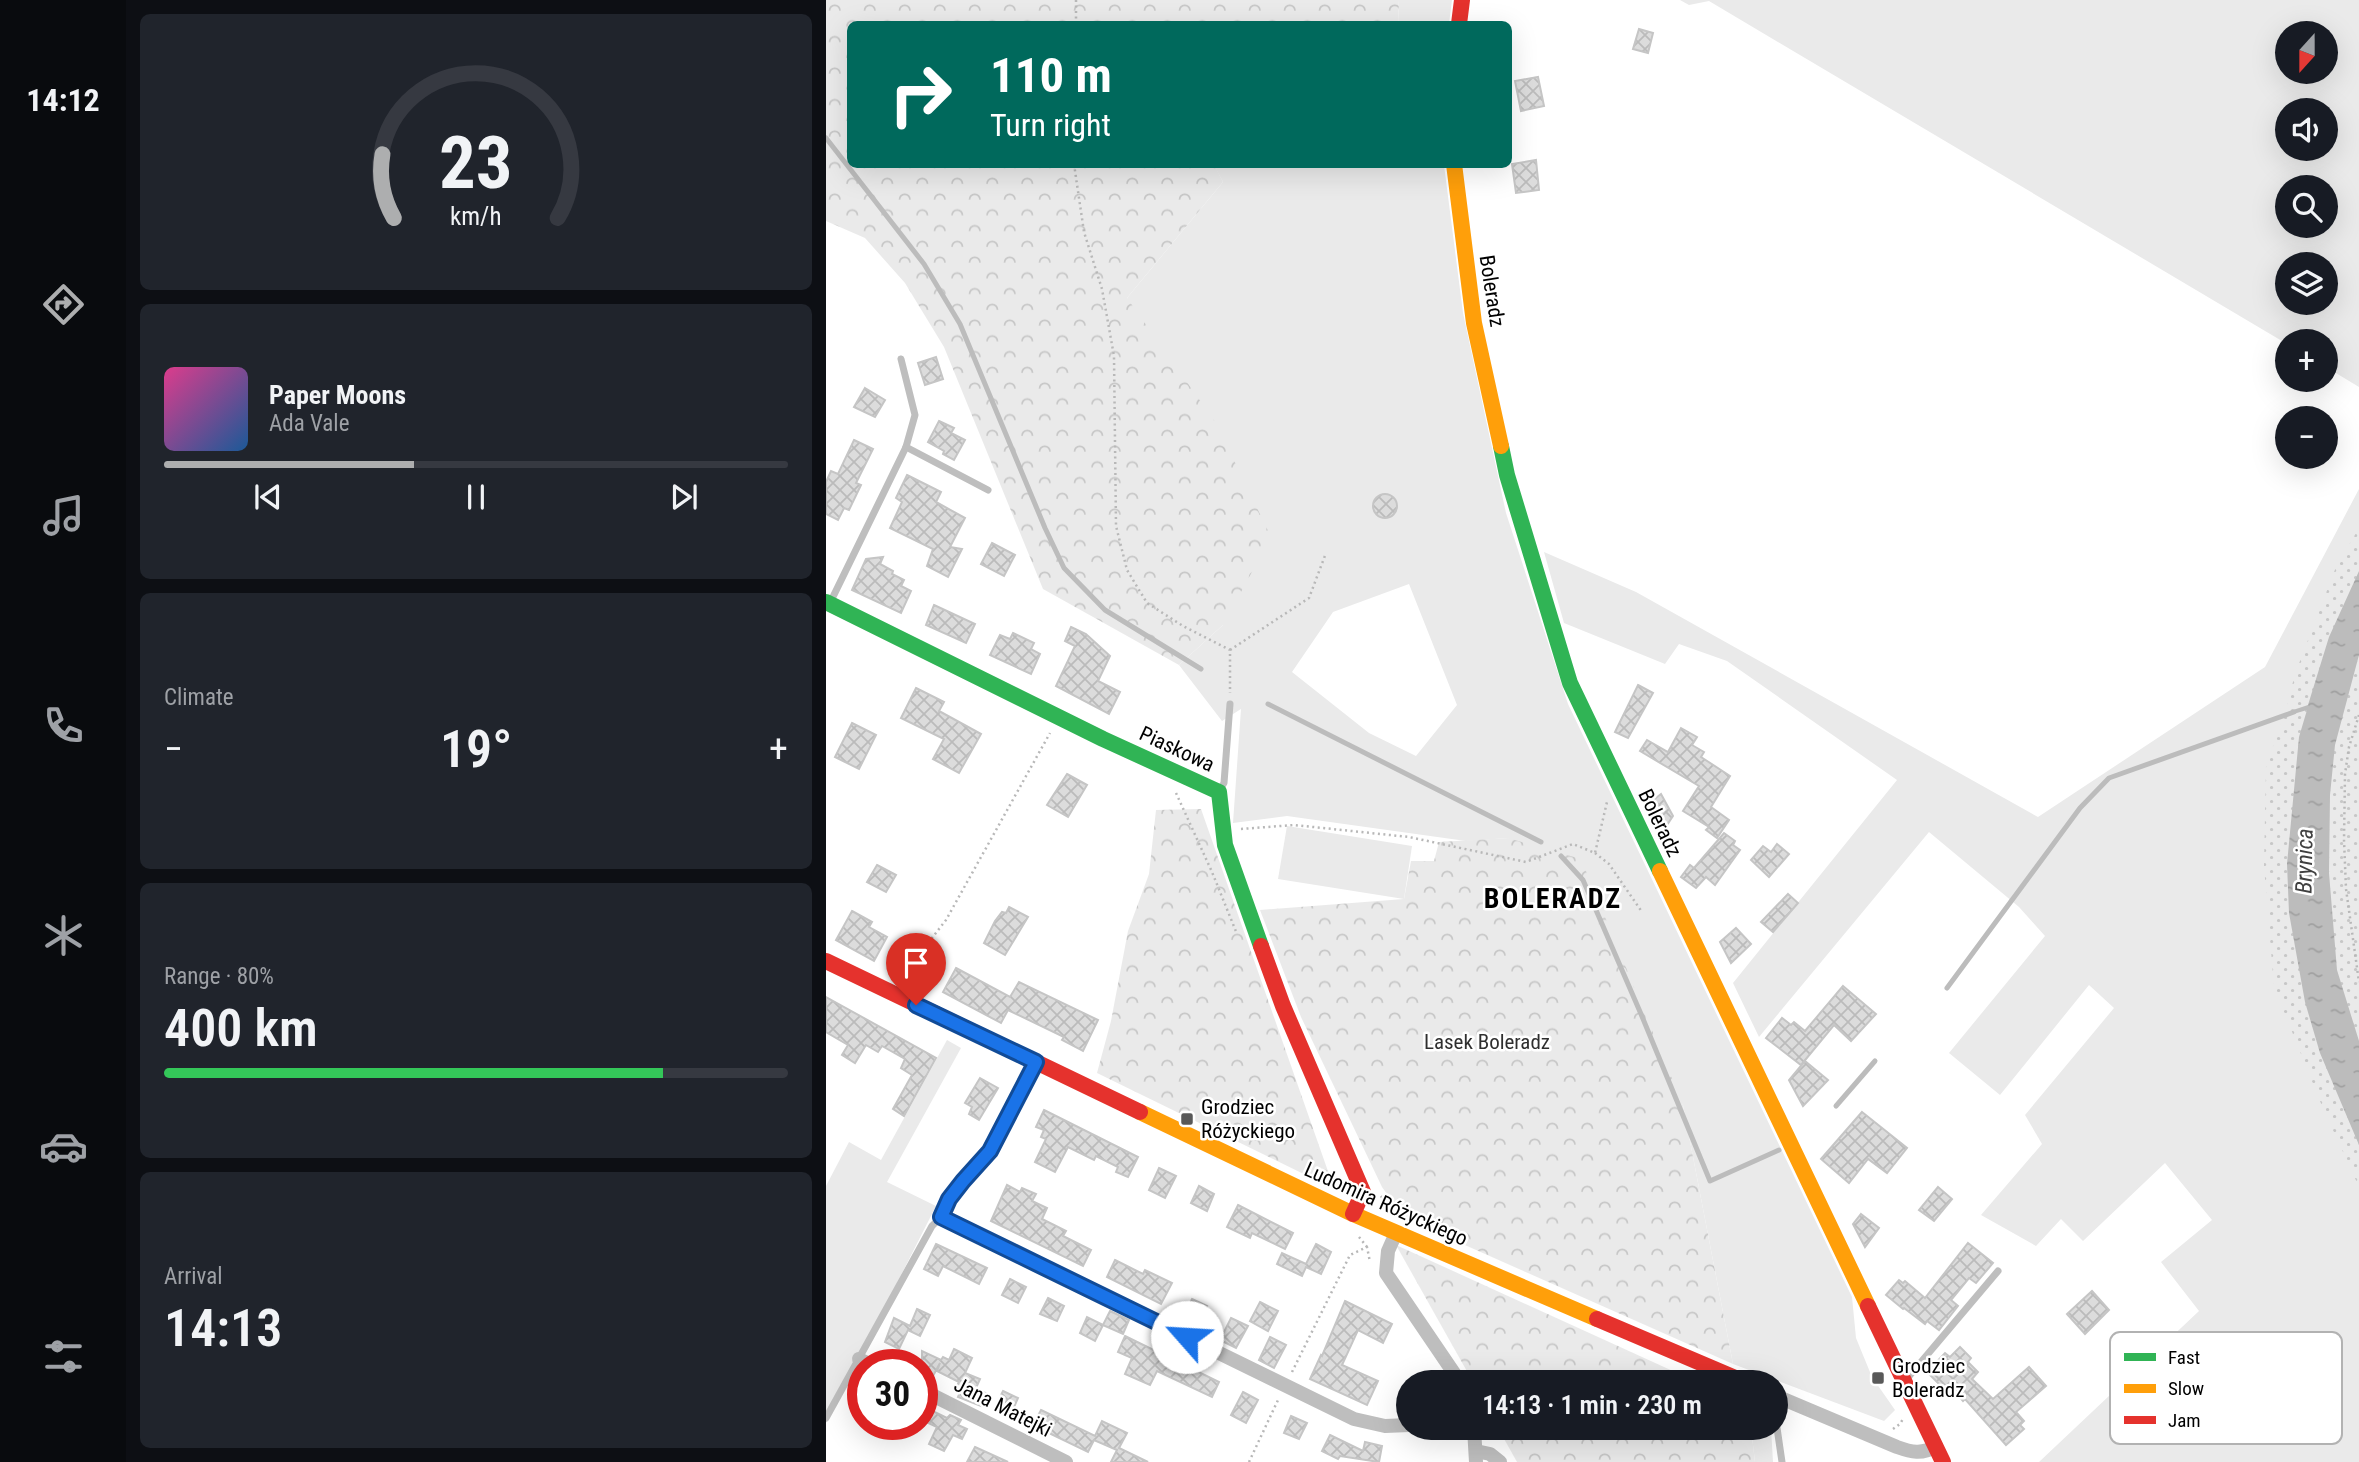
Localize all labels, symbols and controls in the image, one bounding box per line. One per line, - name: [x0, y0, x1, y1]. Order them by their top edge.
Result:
- north arrow: [2275, 21, 2338, 84]
- map controls: [2275, 21, 2338, 469]
- text: 110 m: [990, 47, 1112, 104]
- icon: right: [875, 49, 966, 140]
- text: 14:12: [26, 81, 100, 119]
- button: sound: [2275, 98, 2338, 161]
- text: Turn right: [990, 106, 1111, 144]
- text: 23: [439, 120, 513, 206]
- button: search: [2275, 175, 2338, 238]
- text: km/h: [450, 202, 502, 231]
- button: layers: [2275, 252, 2338, 315]
- street label: Boleradz: [1474, 253, 1510, 329]
- icon: directions: [39, 280, 88, 329]
- button: +: [2275, 329, 2338, 392]
- text: Paper Moons: [269, 380, 406, 410]
- button: −: [2275, 406, 2338, 469]
- text: Ada Vale: [269, 410, 349, 437]
- icon: previous: [249, 478, 287, 516]
- icon: pause: [457, 478, 495, 516]
- icon: next: [665, 478, 703, 516]
- icon: music: [39, 491, 88, 540]
- text: Climate: [164, 684, 234, 711]
- icon: phone: [39, 701, 88, 750]
- text: 19°: [440, 719, 512, 780]
- street label: Piaskowa: [1136, 721, 1218, 777]
- text: −: [164, 727, 183, 771]
- text: +: [769, 727, 788, 771]
- street label: Boleradz: [1633, 785, 1687, 861]
- water label: Brynica: [2290, 828, 2319, 894]
- district label: BOLERADZ: [1484, 882, 1622, 915]
- icon: climate: [39, 911, 88, 960]
- pin: [886, 933, 946, 1005]
- icon: arrive: [897, 944, 935, 982]
- text: Range · 80%: [164, 963, 274, 990]
- text: 400 km: [164, 998, 318, 1059]
- park label: Lasek Boleradz: [1424, 1030, 1550, 1054]
- place label: Grodziec Różyckiego: [1201, 1095, 1295, 1143]
- marker: Grodziec Różyckiego: [1179, 1111, 1195, 1127]
- icon: car: [39, 1122, 88, 1171]
- street label: Ludomira Różyckiego: [1301, 1157, 1471, 1251]
- text: Arrival: [164, 1263, 223, 1290]
- text: 14:13: [164, 1298, 282, 1359]
- position arrow: [1150, 1300, 1224, 1374]
- icon: filters: [39, 1332, 88, 1381]
- legend: [2110, 1332, 2342, 1444]
- text: Fast: [2168, 1346, 2200, 1369]
- speed limit sign: 30: [847, 1349, 938, 1440]
- place label: Grodziec Boleradz: [1892, 1354, 1965, 1402]
- marker: Grodziec Boleradz: [1870, 1370, 1886, 1386]
- street label: Jana Matejki: [950, 1372, 1056, 1442]
- text: Slow: [2168, 1377, 2204, 1400]
- text: 14:13 · 1 min · 230 m: [1482, 1390, 1702, 1420]
- text: Jam: [2168, 1409, 2201, 1432]

